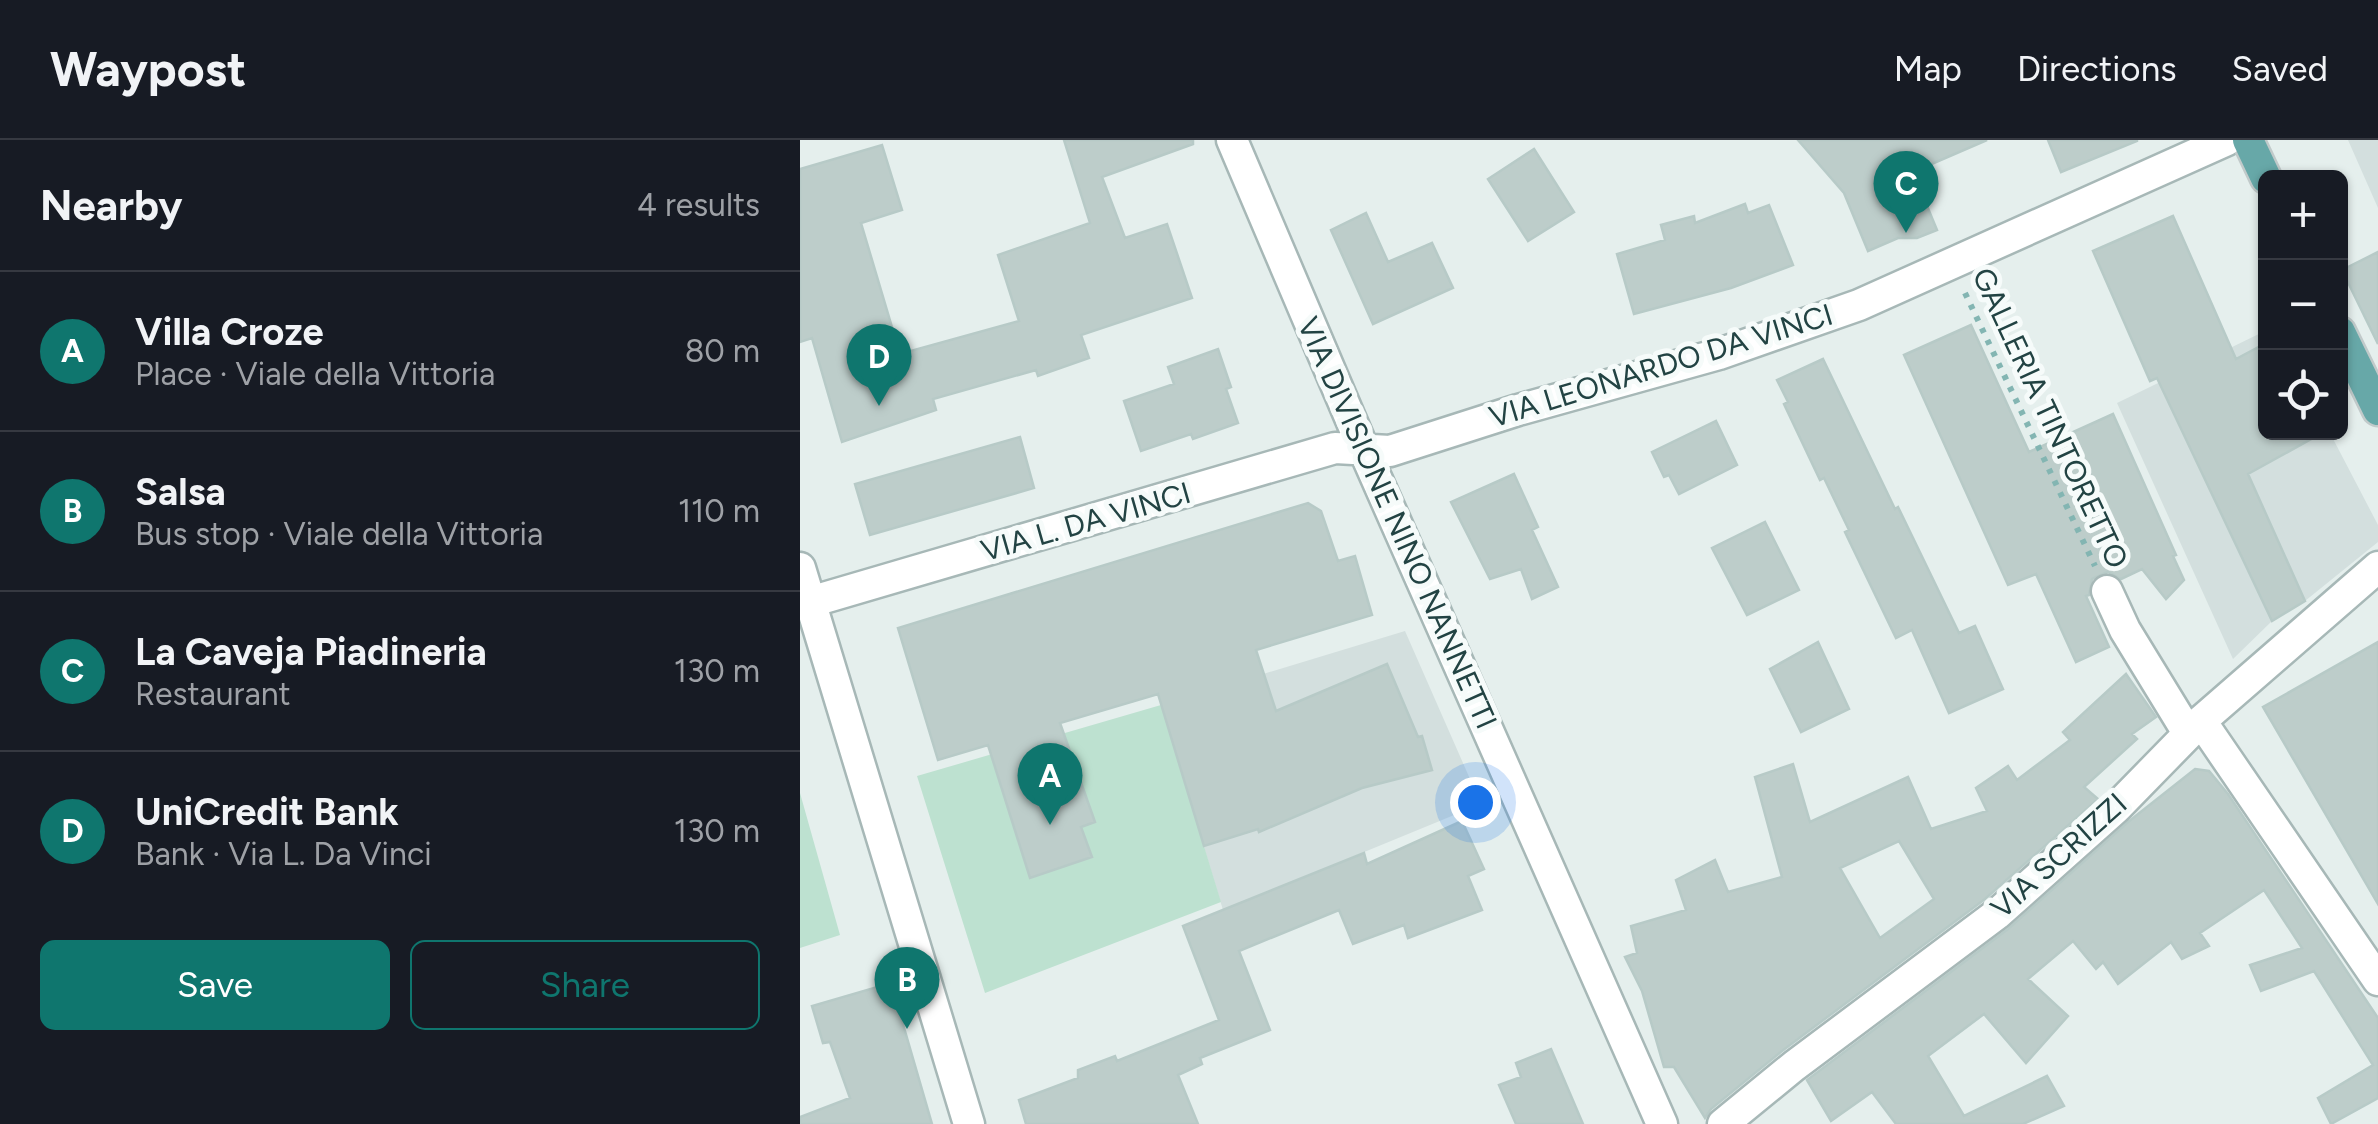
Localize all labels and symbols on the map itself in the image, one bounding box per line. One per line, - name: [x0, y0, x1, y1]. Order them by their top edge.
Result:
- pin: C: [1874, 151, 1938, 233]
- street label: GALLERIA TINTORETTO: [1965, 262, 2136, 574]
- street label: VIA LEONARDO DA VINCI: [1485, 296, 1837, 435]
- street label: VIA DIVISIONE NINO NANNETTI: [1290, 311, 1505, 734]
- pin: D: [846, 324, 912, 406]
- street label: VIA L. DA VINCI: [977, 474, 1195, 569]
- pin: A: [1018, 742, 1082, 825]
- your location: [1450, 777, 1501, 828]
- street label: VIA SCRIZZI: [1983, 785, 2134, 926]
- pin: B: [874, 946, 940, 1029]

